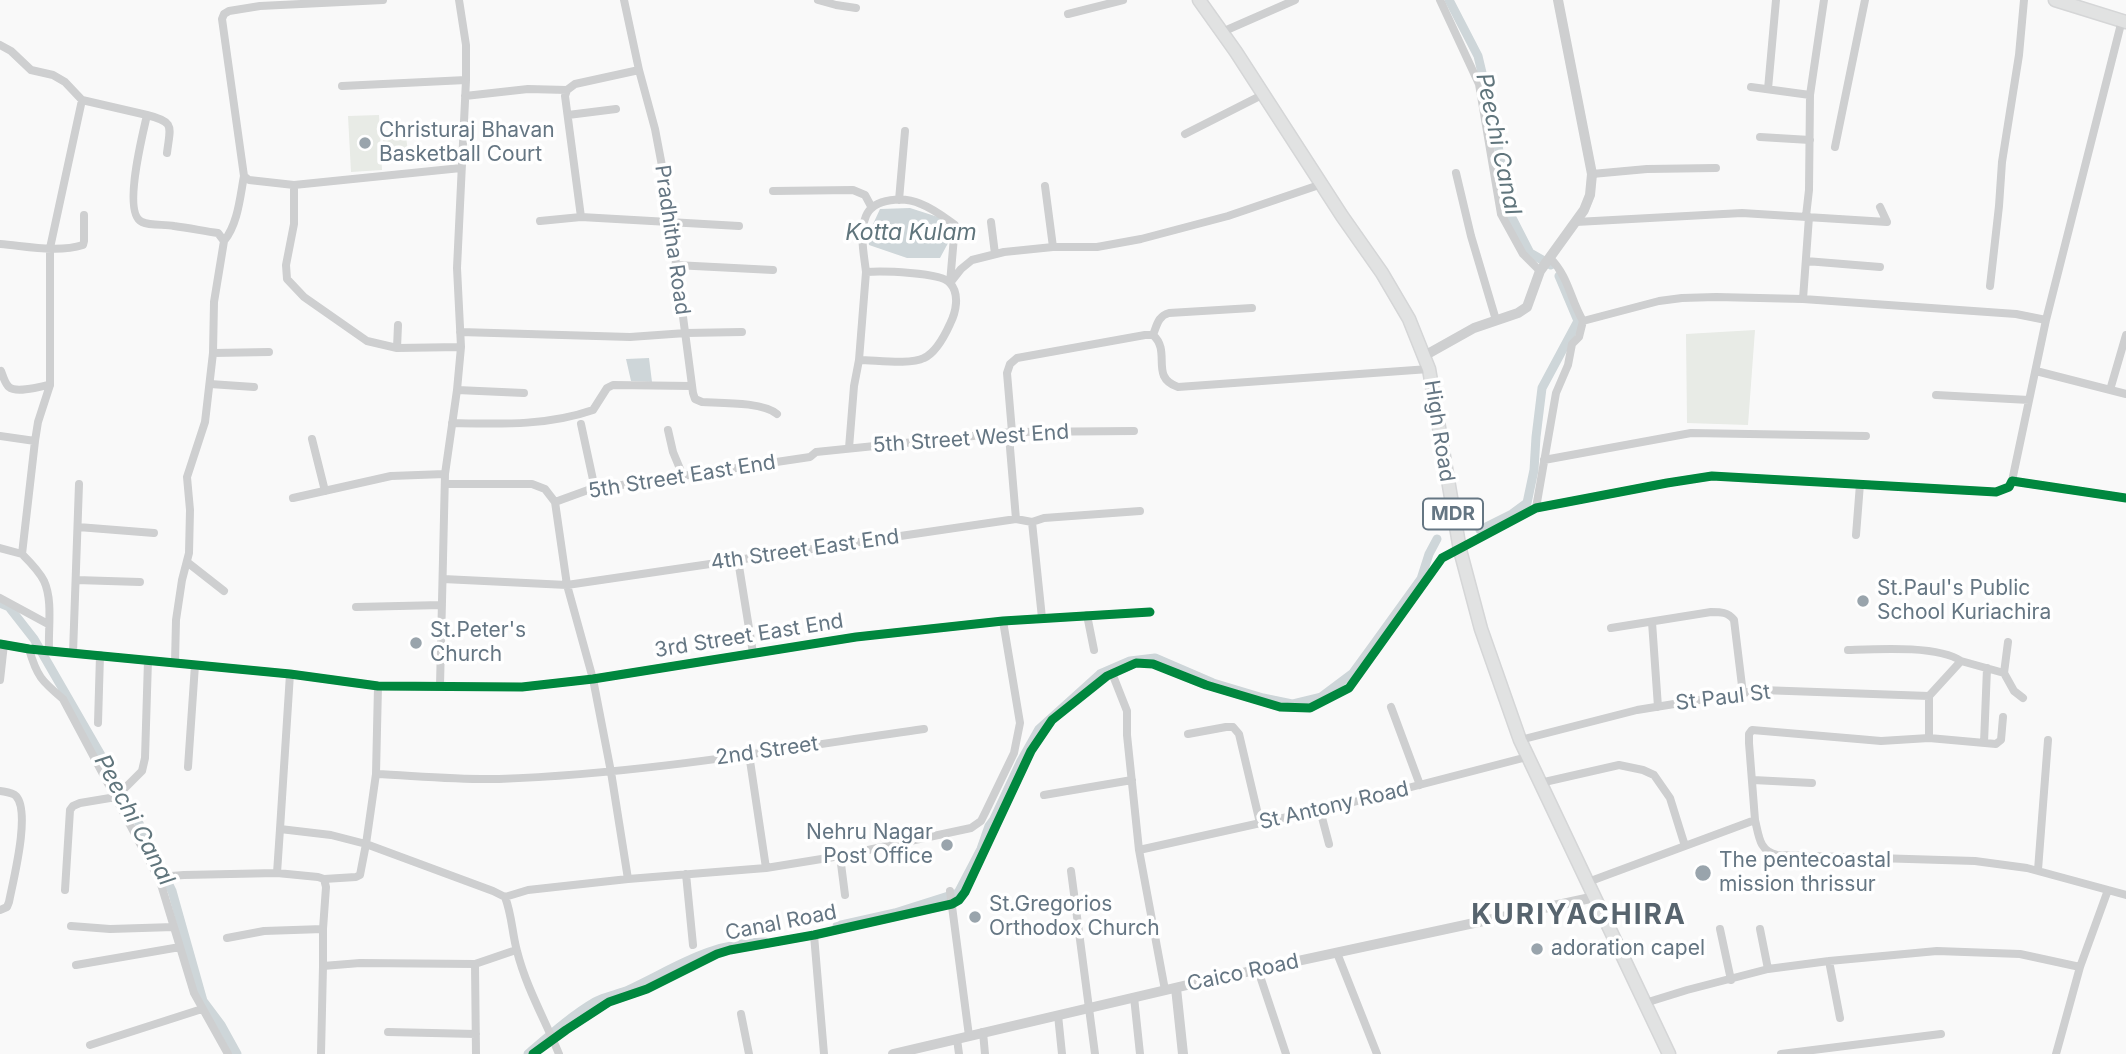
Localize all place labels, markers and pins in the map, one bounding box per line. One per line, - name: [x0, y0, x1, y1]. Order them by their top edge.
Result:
- place label: Christuraj Bhavan Basketball Court: [379, 118, 555, 168]
- marker: Christuraj Bhavan Basketball Court: [357, 135, 373, 151]
- place label: St.Paul's Public School Kuriachira: [1877, 576, 2051, 626]
- marker: St.Paul's Public School Kuriachira: [1855, 593, 1871, 609]
- place label: St.Peter's Church: [430, 618, 526, 668]
- marker: St.Peter's Church: [408, 635, 424, 651]
- place label: Nehru Nagar Post Office: [806, 820, 933, 870]
- marker: Nehru Nagar Post Office: [939, 837, 955, 853]
- place label: The pentecoastal mission thrissur: [1719, 848, 1891, 898]
- marker: The pentecoastal mission thrissur: [1693, 863, 1713, 883]
- place label: St.Gregorios Orthodox Church: [989, 892, 1160, 942]
- marker: St.Gregorios Orthodox Church: [967, 909, 983, 925]
- place label: adoration capel: [1551, 936, 1705, 962]
- marker: adoration capel: [1529, 941, 1545, 957]

